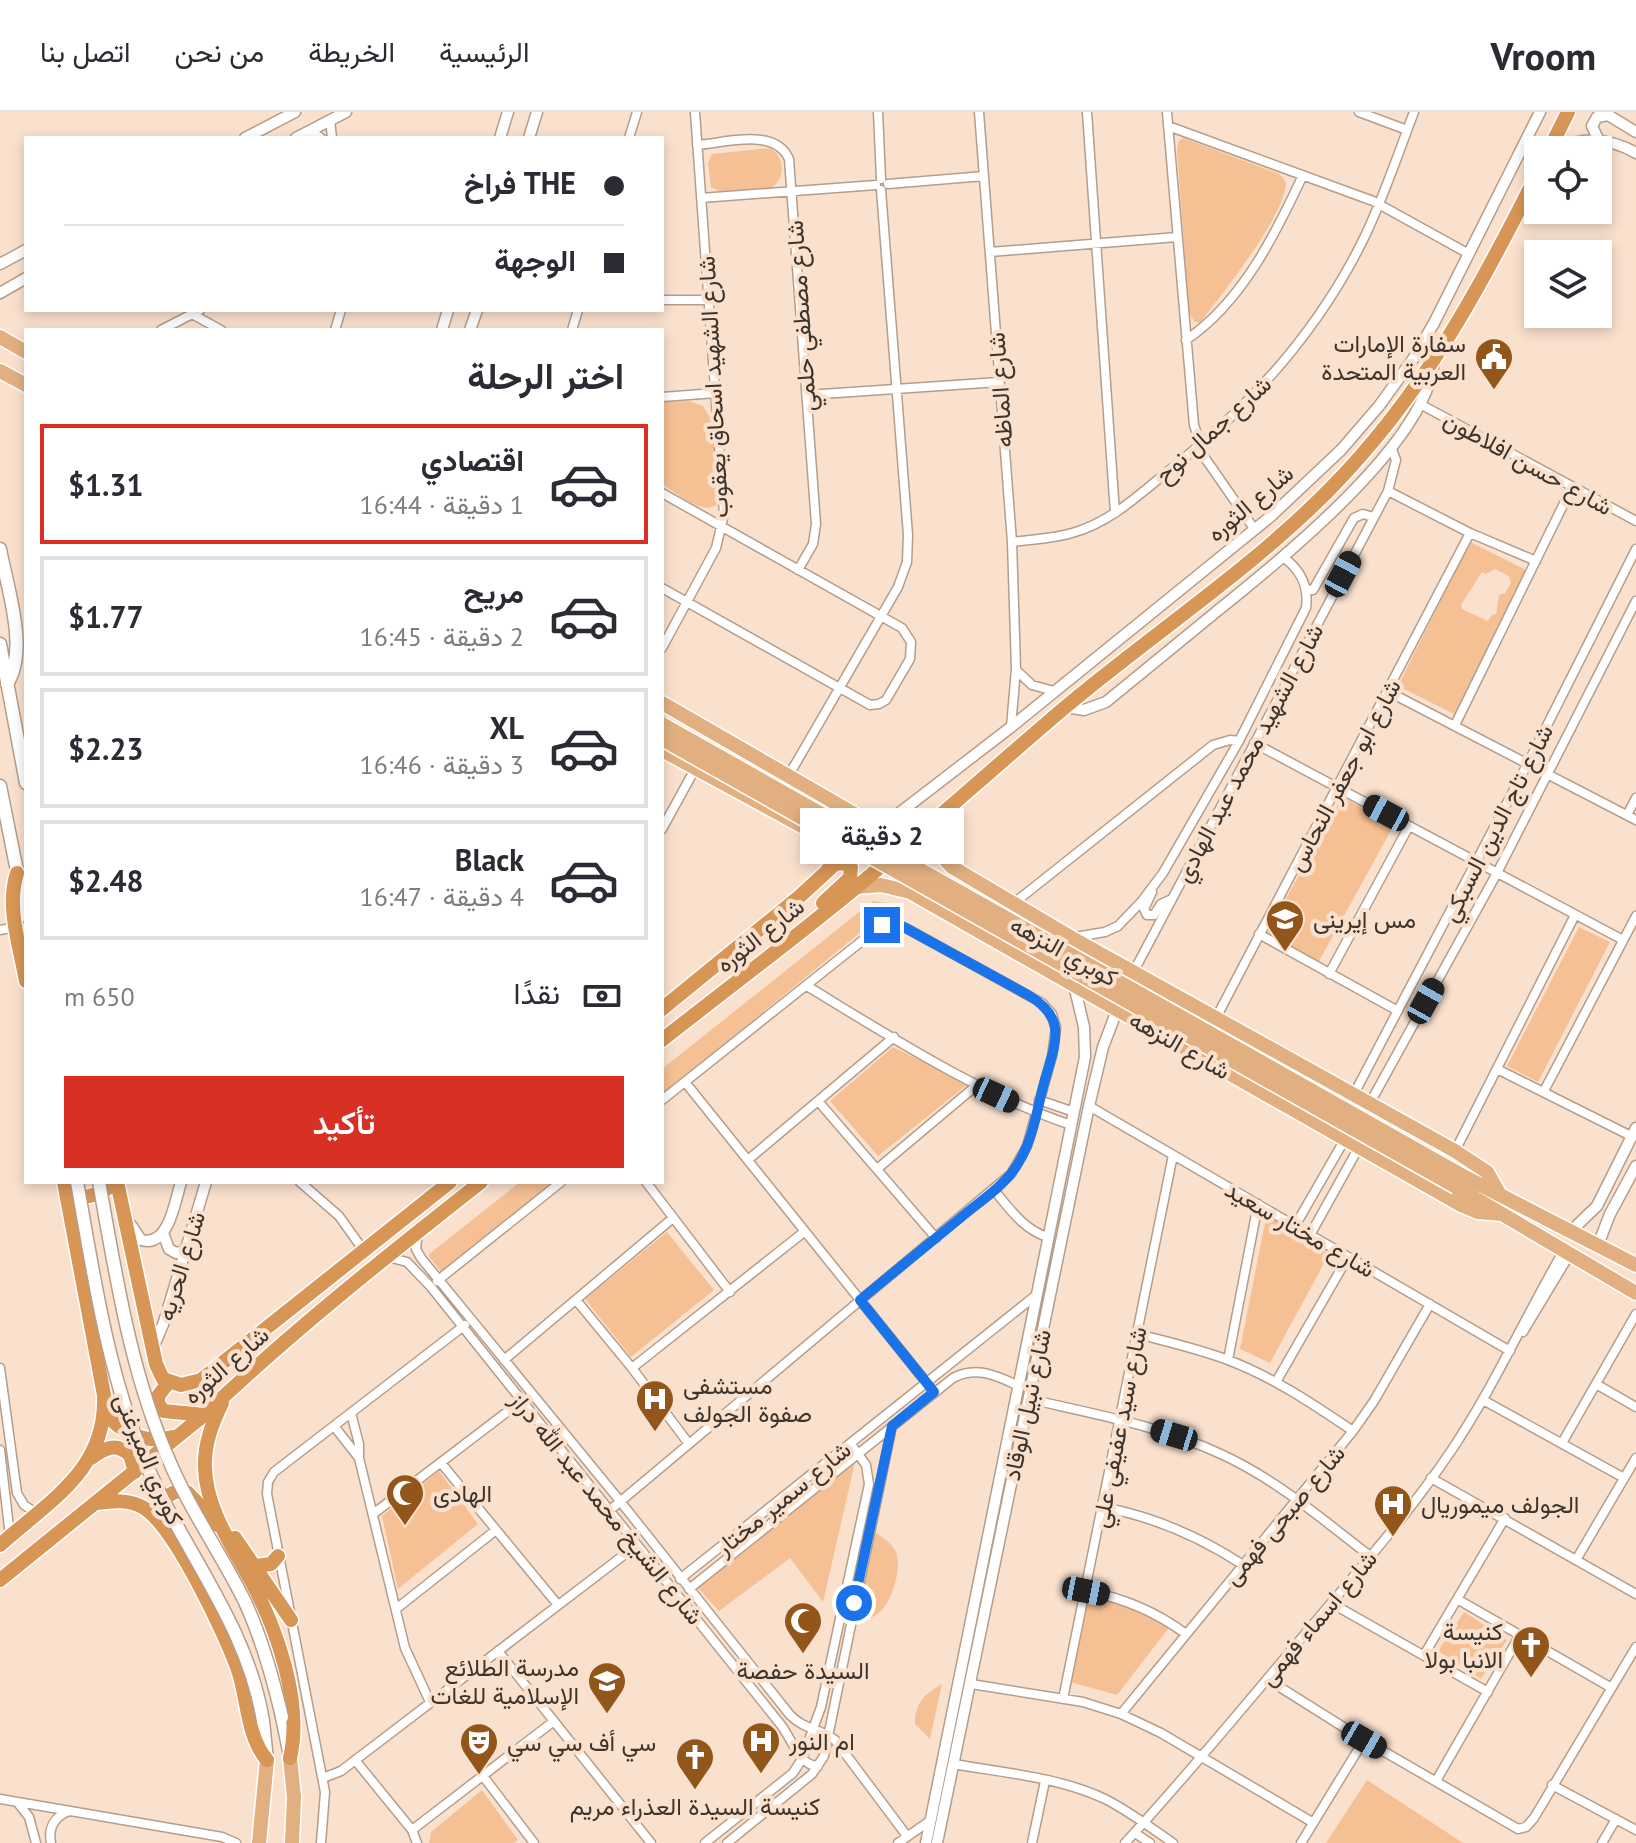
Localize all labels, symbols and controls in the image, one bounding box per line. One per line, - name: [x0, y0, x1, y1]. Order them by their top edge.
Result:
- text: Vroom: [1491, 31, 1596, 80]
- text: اتصل بنا: [40, 33, 130, 70]
- text: من نحن: [174, 33, 264, 70]
- text: الخريطة: [308, 33, 395, 70]
- text: الرئيسية: [439, 33, 529, 70]
- map controls: [1524, 136, 1612, 328]
- button: locate: [1524, 136, 1612, 224]
- text: THE فراخ: [464, 163, 576, 202]
- street label: شارع مصطفي حلمي: [779, 219, 827, 413]
- text: الوجهة: [494, 240, 576, 279]
- button: layers: [1524, 240, 1612, 328]
- street label: شارع الشهيد اسحاق يعقوب: [691, 255, 736, 519]
- place label: سفارة الإمارات العربية المتحدة: [1321, 328, 1466, 387]
- street label: شارع الماظه: [981, 331, 1020, 449]
- public building icon: سفارة الإمارات العربية المتحدة: [1473, 336, 1515, 391]
- text: اختر الرحلة: [467, 352, 624, 399]
- street label: شارع جمال نوح: [1148, 369, 1278, 490]
- street label: شارع حسن افلاطون: [1438, 404, 1618, 523]
- text: اقتصادي: [421, 440, 524, 479]
- icon: car: [548, 448, 620, 520]
- street label: شارع الثوره: [1200, 458, 1300, 549]
- text: $1.31: [68, 465, 143, 504]
- text: 1 دقيقة · 16:44: [360, 488, 524, 521]
- car: [1321, 547, 1365, 601]
- text: مريح: [464, 572, 524, 611]
- icon: car: [548, 580, 620, 652]
- text: $1.77: [68, 597, 143, 636]
- street label: شارع الشهيد محمد عبد الهادي: [1168, 618, 1334, 890]
- text: 2 دقيقة · 16:45: [360, 620, 524, 653]
- street label: شارع ابو جعفر النحاس: [1280, 674, 1409, 877]
- text: XL: [490, 708, 524, 747]
- icon: car: [548, 712, 620, 784]
- street label: شارع تاج الدين السبكي: [1434, 719, 1564, 929]
- text: $2.23: [68, 729, 143, 768]
- text: 3 دقيقة · 16:46: [360, 748, 524, 781]
- car: [1359, 791, 1413, 835]
- callout: 2 دقيقة: [800, 809, 964, 865]
- text: 2 دقيقة: [841, 819, 923, 852]
- text: Black: [455, 840, 524, 879]
- icon: car: [548, 844, 620, 916]
- text: $2.48: [68, 861, 143, 900]
- text: 4 دقيقة · 16:47: [360, 880, 524, 913]
- street label: شارع الثوره: [709, 891, 811, 980]
- school or university icon: مس إيرينى: [1264, 898, 1306, 953]
- place label: مس إيرينى: [1313, 904, 1416, 935]
- route end: [864, 907, 900, 943]
- street label: كوبري النزهه: [1003, 909, 1123, 997]
- text: نقدًا: [514, 973, 560, 1012]
- icon: cash: [580, 974, 624, 1018]
- car: [1404, 974, 1448, 1028]
- text: 650 m: [64, 980, 135, 1013]
- street label: شارع النزهه: [1123, 1004, 1236, 1087]
- car: [969, 1074, 1023, 1116]
- button: تأكيد: [64, 1076, 624, 1168]
- street label: شارع مختار سعيد: [1219, 1174, 1381, 1285]
- street label: شارع الحريه: [150, 1208, 213, 1325]
- street label: شارع الثوره: [177, 1319, 276, 1412]
- street label: شارع سيد عفيفي علي: [1084, 1324, 1158, 1531]
- street label: شارع نبيل الوقاد: [996, 1327, 1059, 1484]
- place label: مستشفى صفوة الجولف: [683, 1370, 812, 1429]
- hospital icon: مستشفى صفوة الجولف: [634, 1378, 676, 1433]
- street label: شارع الشيخ محمد عبد الله دراز: [501, 1384, 711, 1632]
- street label: كوبري الميرغنى: [104, 1388, 191, 1531]
- car: [1148, 1417, 1200, 1453]
- street label: شارع سمير مختار: [708, 1434, 858, 1563]
- street label: شارع صبحى فهمى: [1216, 1438, 1353, 1592]
- mosque icon: الهادى: [384, 1472, 426, 1527]
- place label: الهادى: [433, 1478, 492, 1509]
- hospital icon: الجولف ميموريال: [1372, 1483, 1414, 1538]
- place label: الجولف ميموريال: [1421, 1489, 1579, 1520]
- street label: شارع اسماء فهمى: [1252, 1544, 1385, 1693]
- car: [1060, 1575, 1112, 1607]
- route start: [836, 1585, 872, 1621]
- mosque icon: السيدة حفصة: [782, 1600, 824, 1655]
- place label: كنيسة الانبا بولا: [1425, 1616, 1503, 1675]
- church icon: كنيسة الانبا بولا: [1510, 1624, 1552, 1679]
- place label: مدرسة الطلائع الإسلامية للغات: [431, 1652, 579, 1711]
- place label: السيدة حفصة: [737, 1655, 869, 1686]
- school or university icon: مدرسة الطلائع الإسلامية للغات: [586, 1660, 628, 1715]
- car: [1337, 1718, 1391, 1762]
- hospital icon: ام النور: [740, 1720, 782, 1775]
- theatre icon: سي أف سي سي: [458, 1721, 500, 1776]
- place label: ام النور: [788, 1726, 855, 1758]
- place label: سي أف سي سي: [507, 1727, 656, 1762]
- church icon: كنيسة السيدة العذراء مريم: [674, 1736, 716, 1791]
- place label: كنيسة السيدة العذراء مريم: [570, 1791, 820, 1823]

